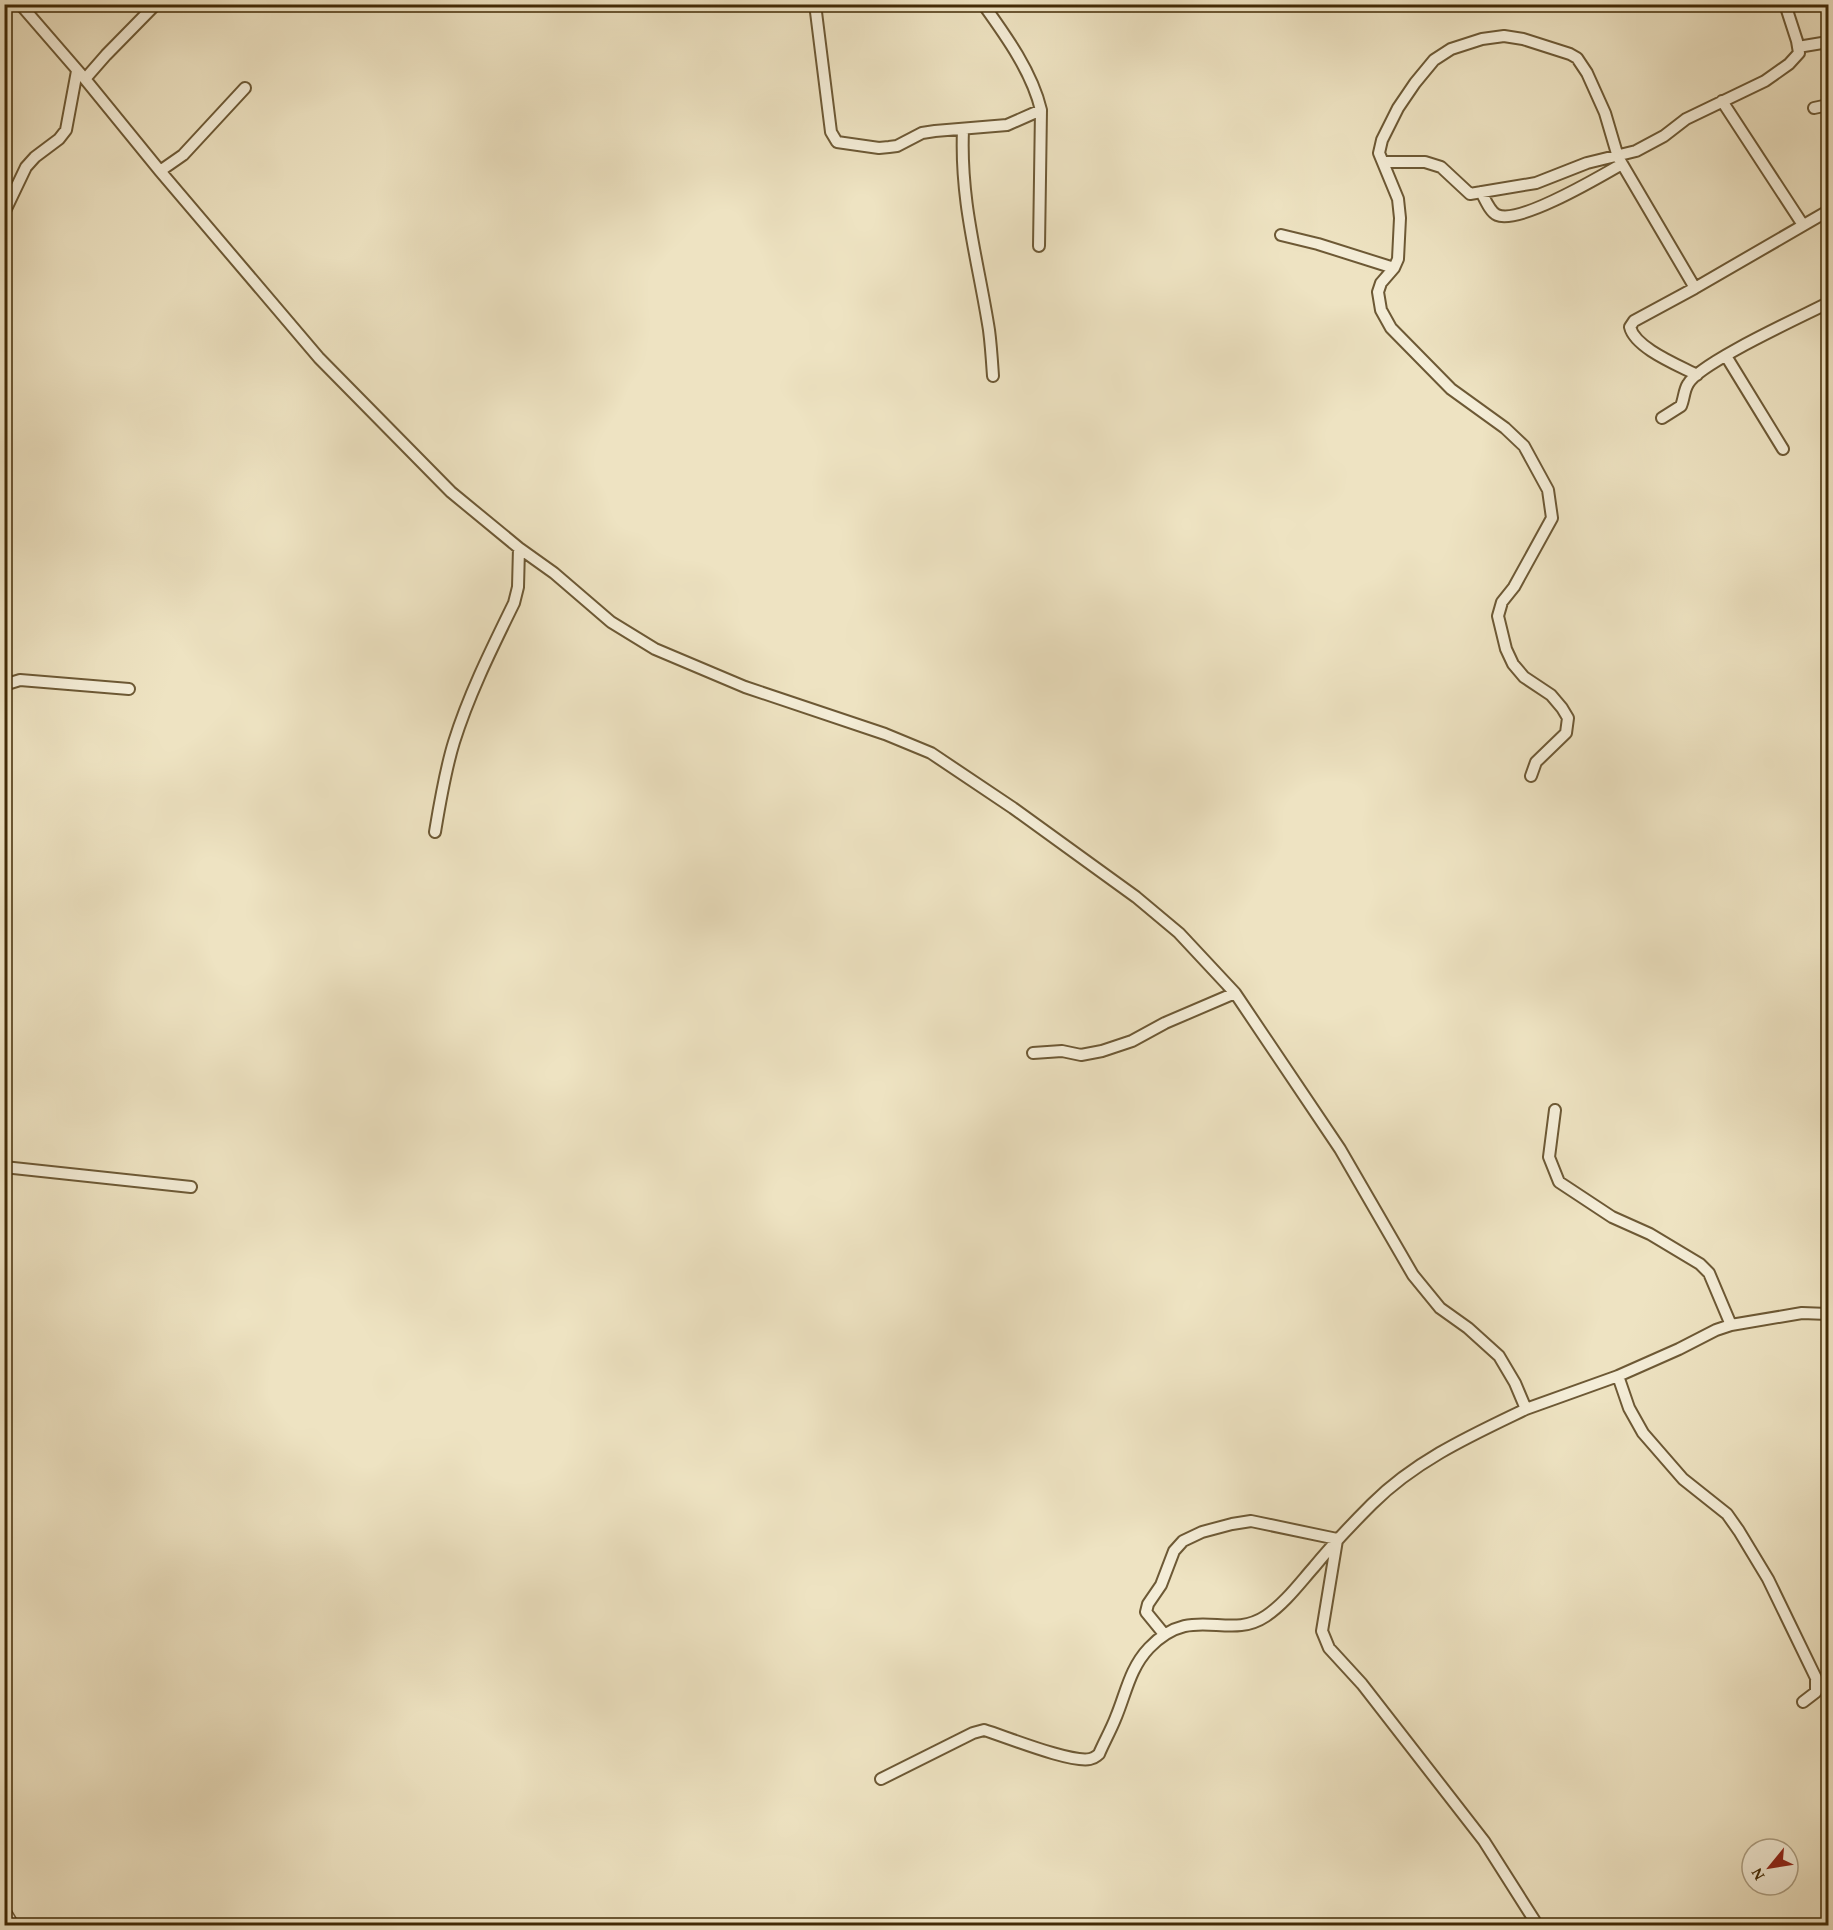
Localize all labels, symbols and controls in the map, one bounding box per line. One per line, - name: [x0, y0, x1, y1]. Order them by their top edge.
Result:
- north arrow: [1740, 1837, 1800, 1897]
- text: N: [1744, 1864, 1770, 1885]

